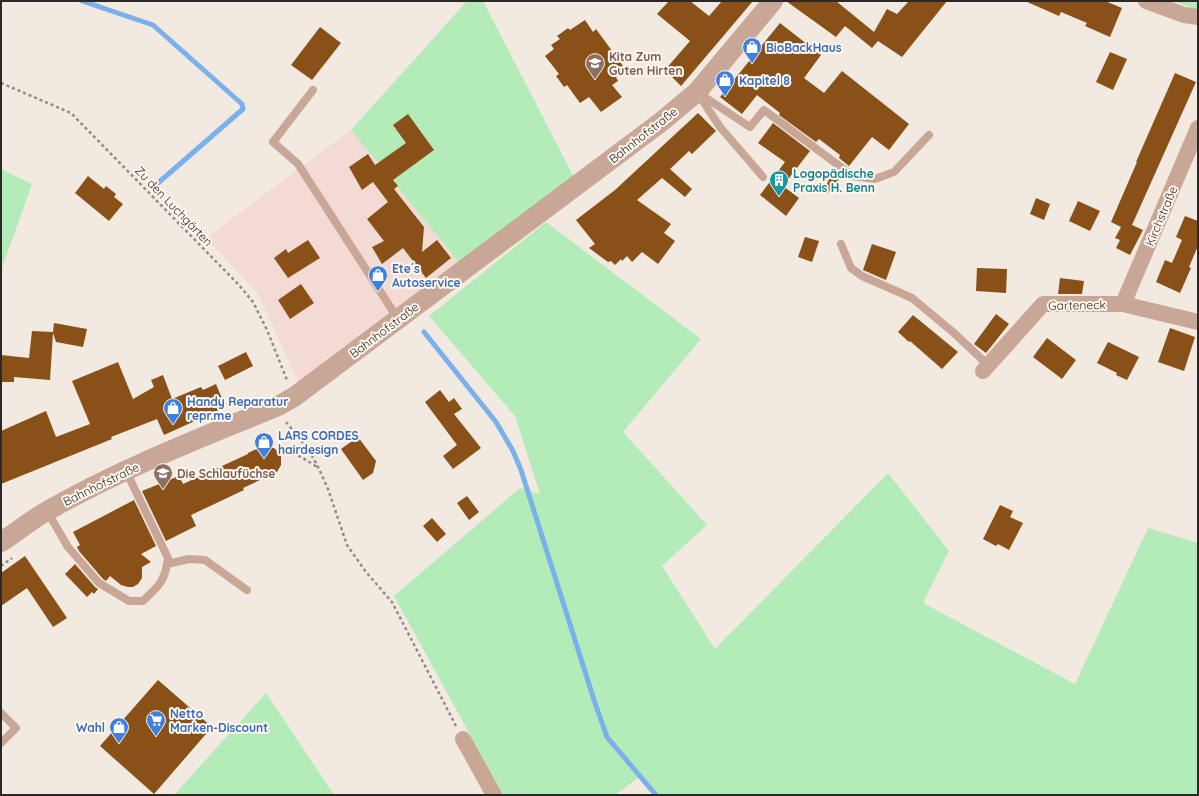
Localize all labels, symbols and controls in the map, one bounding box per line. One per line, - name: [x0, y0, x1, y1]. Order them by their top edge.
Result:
- shop icon: BioBackHaus: [741, 36, 763, 64]
- place label: BioBackHaus: [766, 40, 842, 55]
- place label: Kita Zum Guten Hirten: [609, 49, 683, 78]
- school or university icon: Kita Zum Guten Hirten: [584, 52, 606, 80]
- shop icon: Kapitel 8: [714, 69, 736, 97]
- place label: Kapitel 8: [739, 73, 790, 88]
- street label: Bahnhofstraße: [606, 103, 680, 166]
- street label: Zu den Luchgärten: [132, 163, 216, 249]
- place label: Logopädische Praxis H. Benn: [793, 166, 875, 195]
- building icon: Logopädische Praxis H. Benn: [768, 169, 790, 197]
- street label: Kirchstraße: [1142, 184, 1180, 248]
- place label: Ete´s Autoservice: [392, 261, 461, 290]
- shop icon: Ete´s Autoservice: [367, 264, 389, 292]
- street label: Garteneck: [1048, 297, 1106, 313]
- street label: Bahnhofstraße: [346, 299, 422, 361]
- place label: Handy Reparatur repr.me: [187, 394, 288, 423]
- shop icon: Handy Reparatur repr.me: [162, 397, 184, 425]
- place label: LARS CORDES hairdesign: [278, 428, 359, 457]
- shop icon: LARS CORDES hairdesign: [253, 431, 275, 459]
- street label: Bahnhofstraße: [61, 459, 142, 509]
- school or university icon: Die Schlaufüchse: [152, 462, 174, 490]
- place label: Die Schlaufüchse: [177, 466, 275, 481]
- place label: Netto Marken-Discount: [170, 706, 268, 735]
- supermarket icon: Netto Marken-Discount: [145, 709, 167, 737]
- shop icon: Wahl: [108, 716, 130, 744]
- place label: Wahl: [76, 720, 105, 735]

